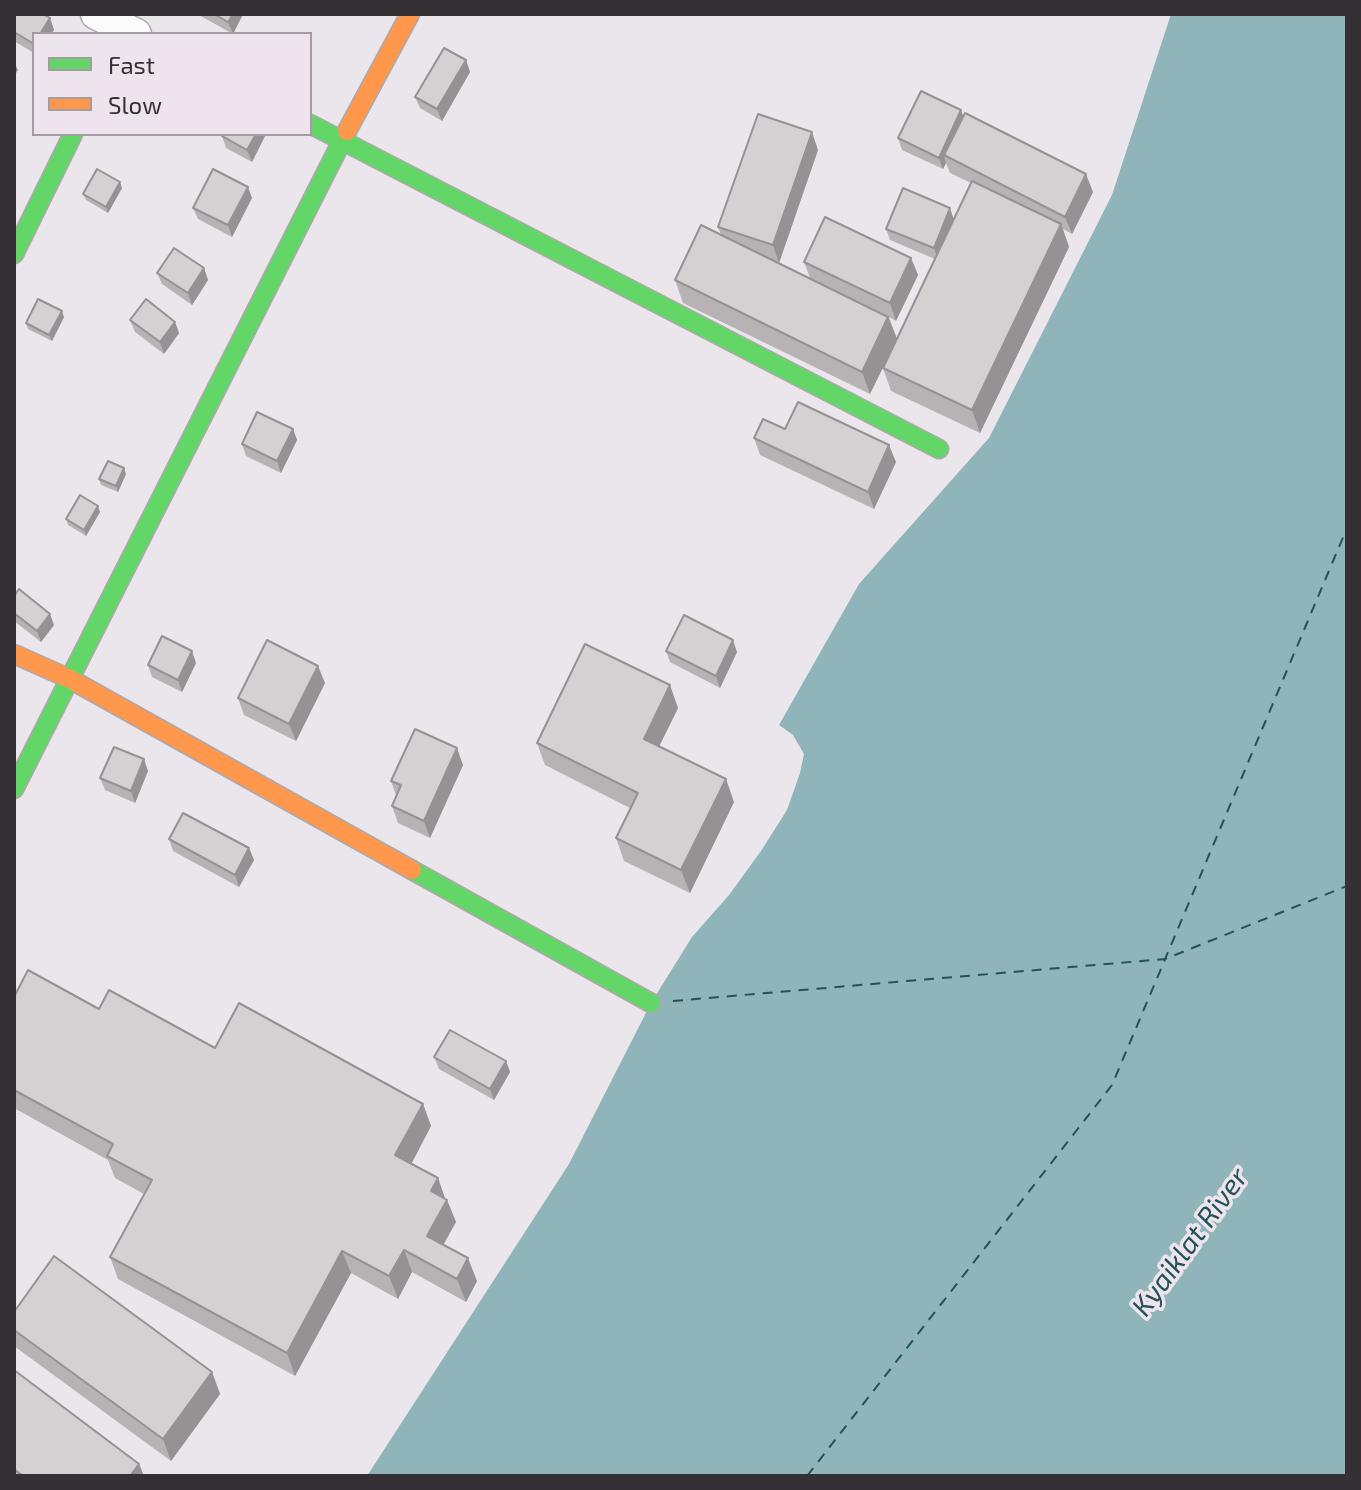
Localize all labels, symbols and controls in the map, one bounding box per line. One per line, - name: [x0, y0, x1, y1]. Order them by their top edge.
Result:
- legend: [32, 32, 312, 136]
- text: Fast: [108, 50, 155, 79]
- text: Slow: [108, 90, 162, 119]
- water label: Kyaiklat River: [1125, 1161, 1255, 1323]

